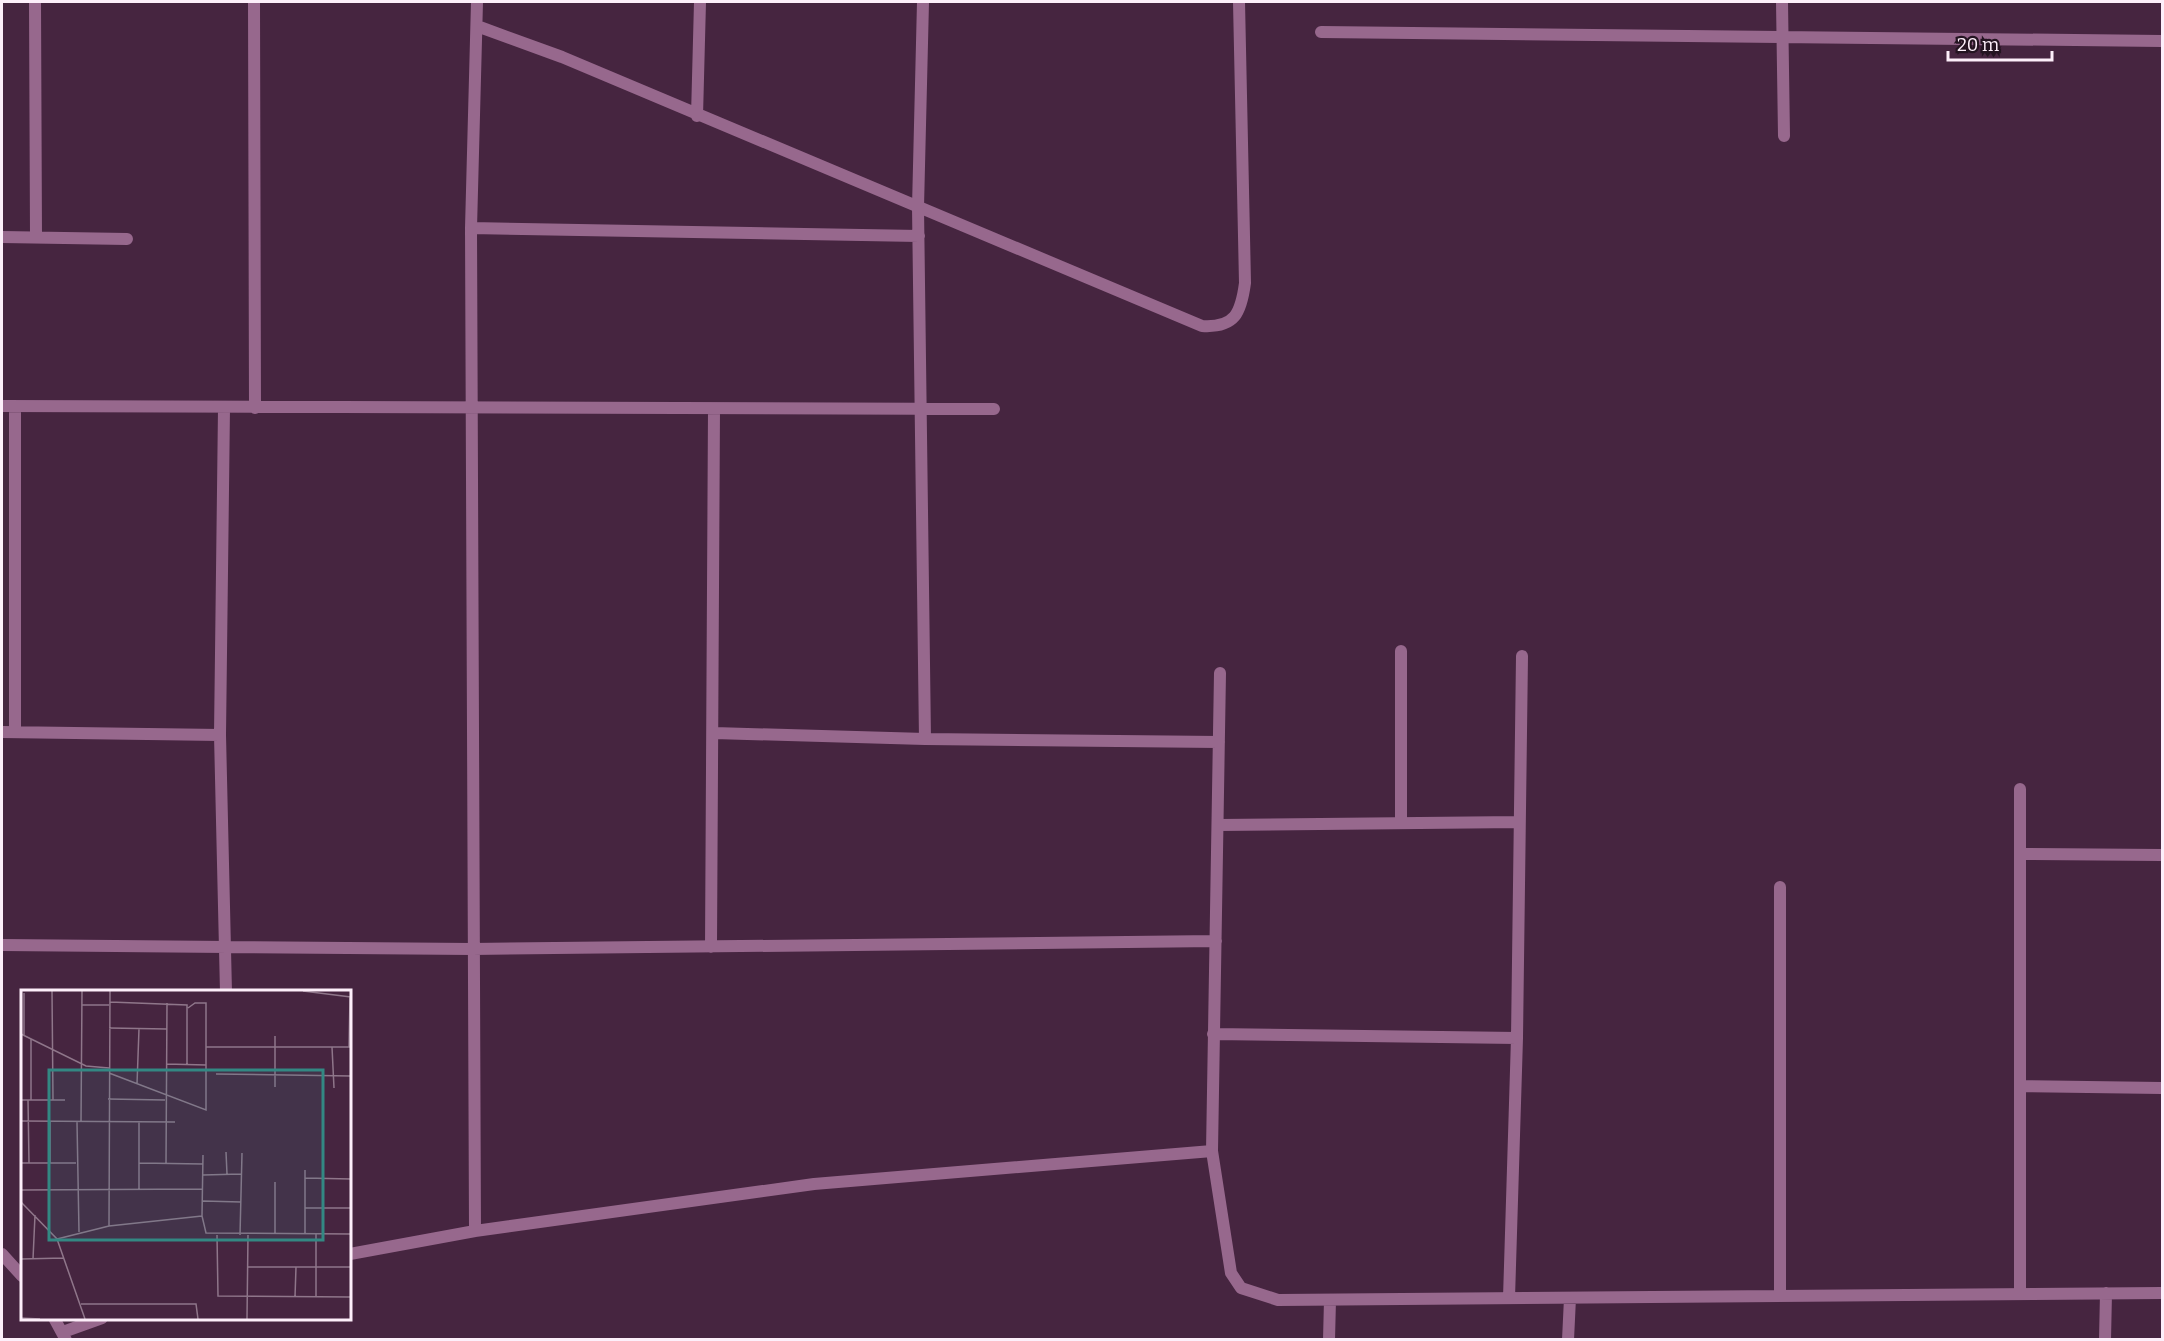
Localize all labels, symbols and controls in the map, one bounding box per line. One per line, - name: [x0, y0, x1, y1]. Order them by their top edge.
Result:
- scale bar: [1948, 24, 2052, 62]
- text: 20 m: [1957, 34, 1999, 56]
- inset map: [21, 990, 351, 1320]

